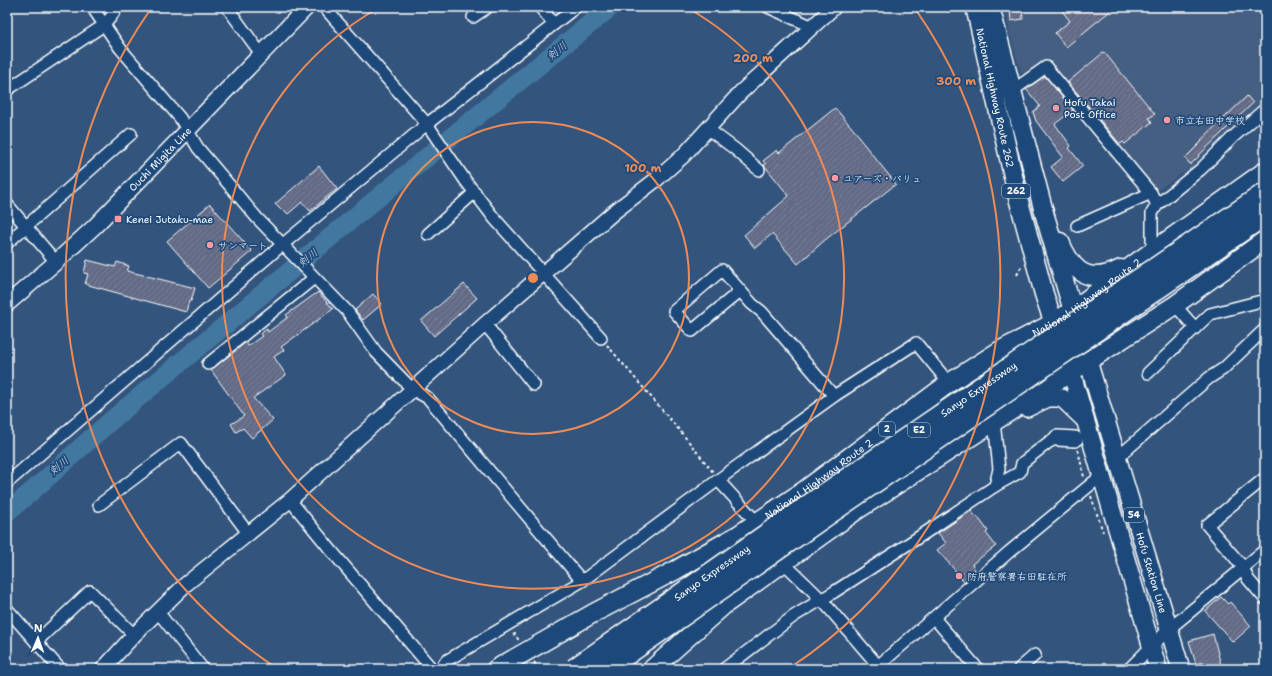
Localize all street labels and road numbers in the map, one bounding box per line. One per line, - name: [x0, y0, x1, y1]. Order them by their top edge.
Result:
- street label: National Highway Route 262: [974, 27, 1017, 169]
- street label: Ouchi Migita Line: [126, 124, 194, 194]
- road number: 262: [1002, 184, 1030, 198]
- street label: National Highway Route 2: [1030, 255, 1143, 339]
- street label: Sanyo Expressway: [938, 358, 1019, 419]
- road number: 2: [879, 422, 895, 436]
- road number: E2: [908, 423, 930, 437]
- street label: National Highway Route 2: [762, 436, 875, 522]
- road number: 54: [1124, 508, 1144, 522]
- street label: Hofu Station Line: [1134, 531, 1170, 615]
- street label: Sanyo Expressway: [671, 541, 752, 604]

